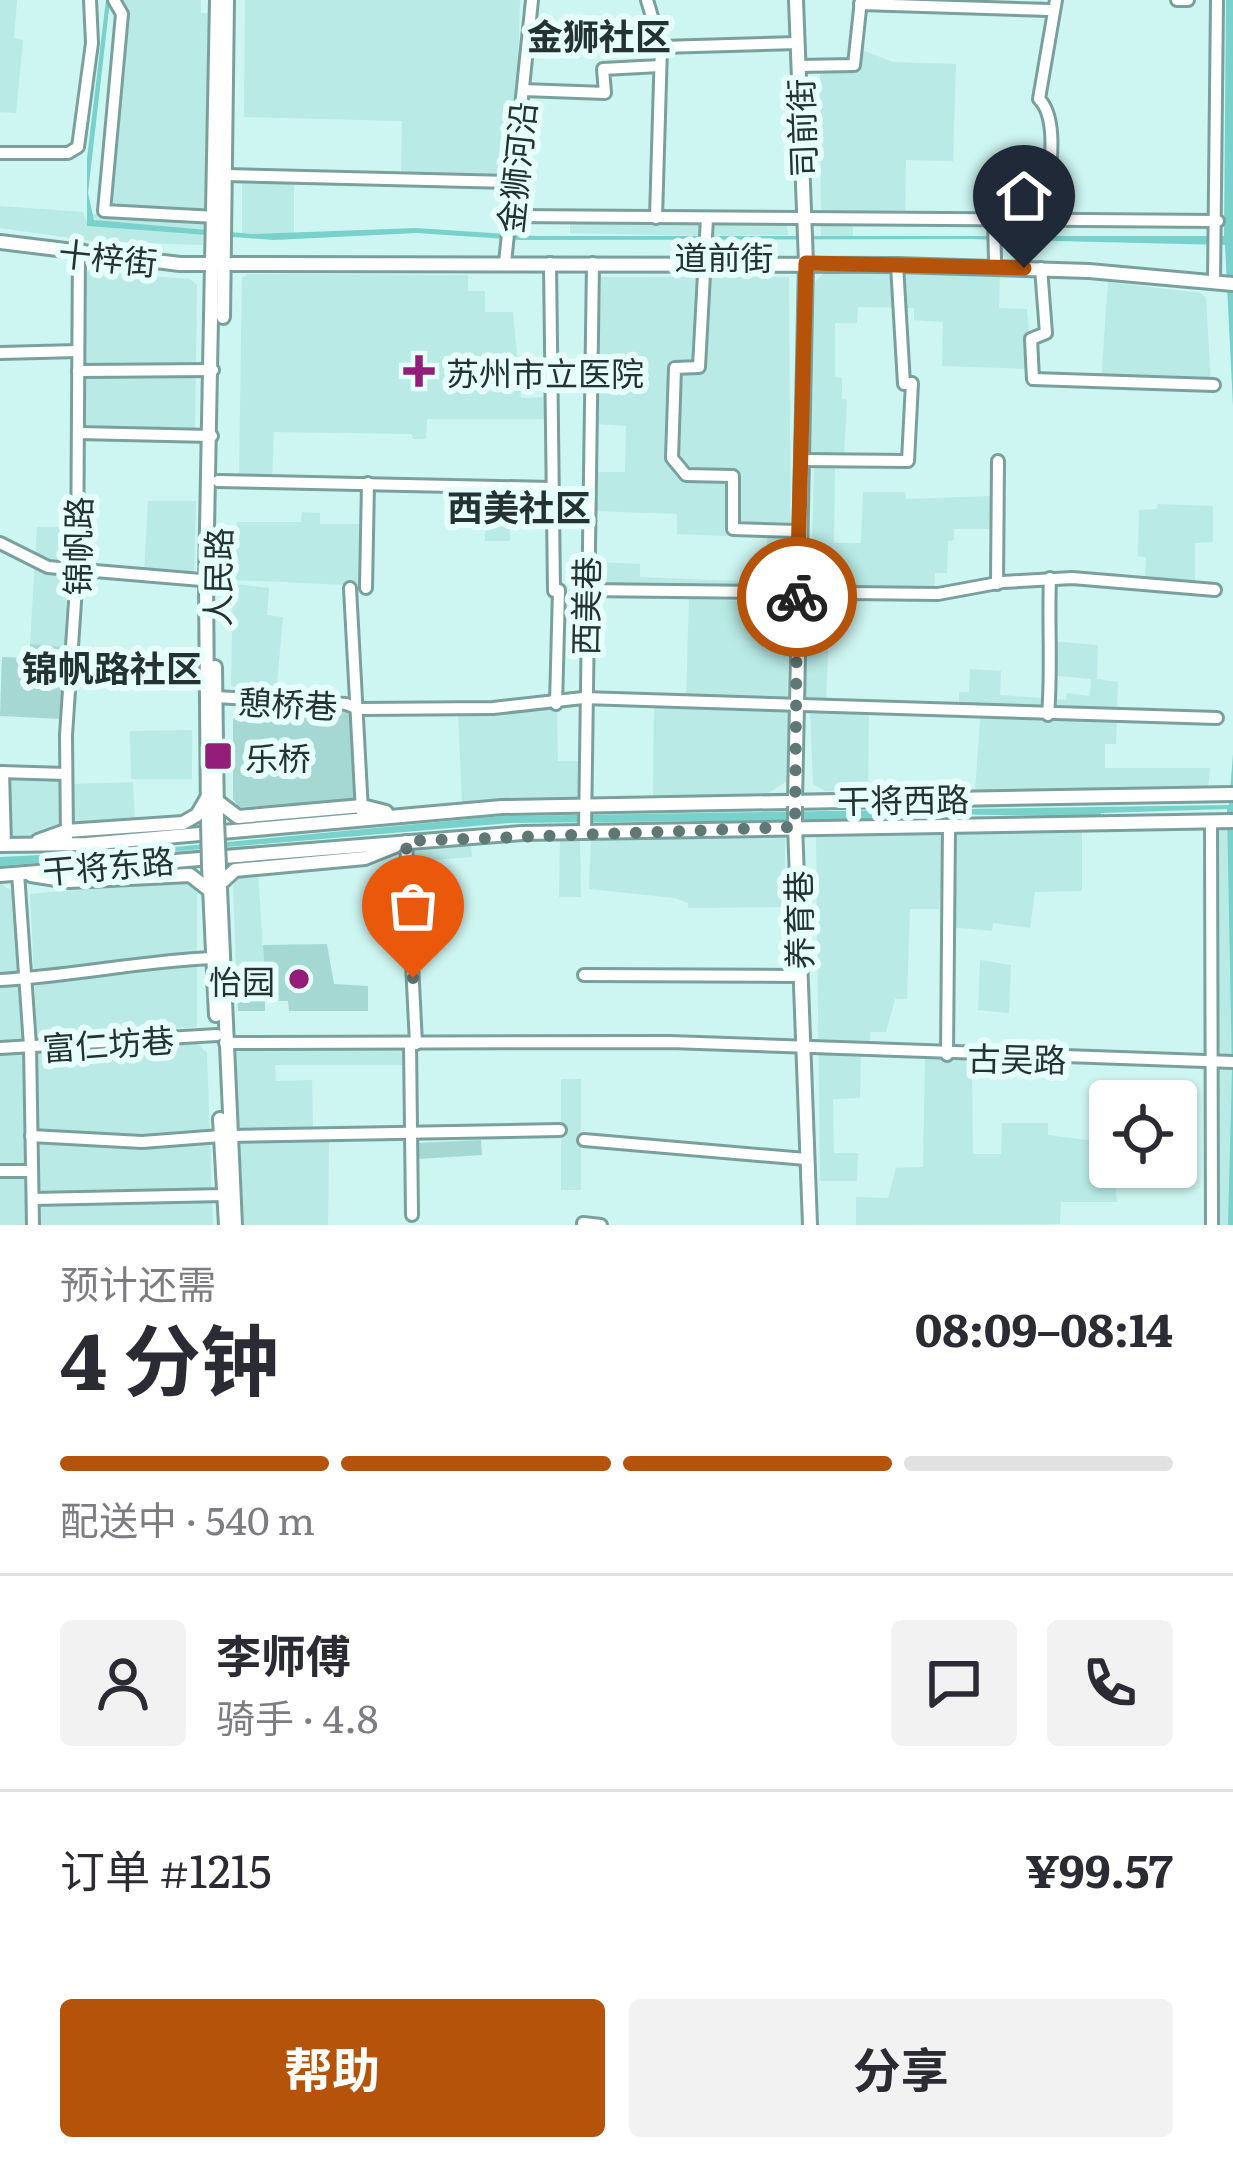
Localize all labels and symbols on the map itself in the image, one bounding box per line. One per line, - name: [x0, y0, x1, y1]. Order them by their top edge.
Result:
- district label: 金狮社区: [527, 8, 671, 61]
- street label: 司前街: [774, 78, 826, 178]
- street label: 金狮河沿: [484, 99, 546, 235]
- pin: [973, 145, 1075, 268]
- street label: 十梓街: [56, 226, 160, 286]
- street label: 道前街: [675, 231, 774, 280]
- place label: 苏州市立医院: [446, 347, 644, 396]
- marker: 苏州市立医院: [403, 355, 435, 387]
- district label: 西美社区: [447, 479, 591, 532]
- street label: 锦帆路: [51, 496, 101, 596]
- street label: 人民路: [191, 527, 241, 627]
- courier: [737, 537, 857, 657]
- street label: 西美巷: [559, 556, 609, 656]
- district label: 锦帆路社区: [22, 640, 202, 693]
- street label: 憩桥巷: [237, 675, 339, 729]
- place label: 乐桥: [245, 732, 311, 781]
- marker: 乐桥: [202, 740, 234, 772]
- street label: 干将西路: [837, 772, 969, 824]
- street label: 干将东路: [40, 834, 176, 894]
- pin: [362, 855, 464, 978]
- street label: 养育巷: [772, 870, 822, 970]
- place label: 怡园: [209, 955, 275, 1004]
- marker: 怡园: [286, 966, 312, 992]
- street label: 富仁坊巷: [40, 1013, 176, 1071]
- street label: 古吴路: [967, 1032, 1067, 1082]

